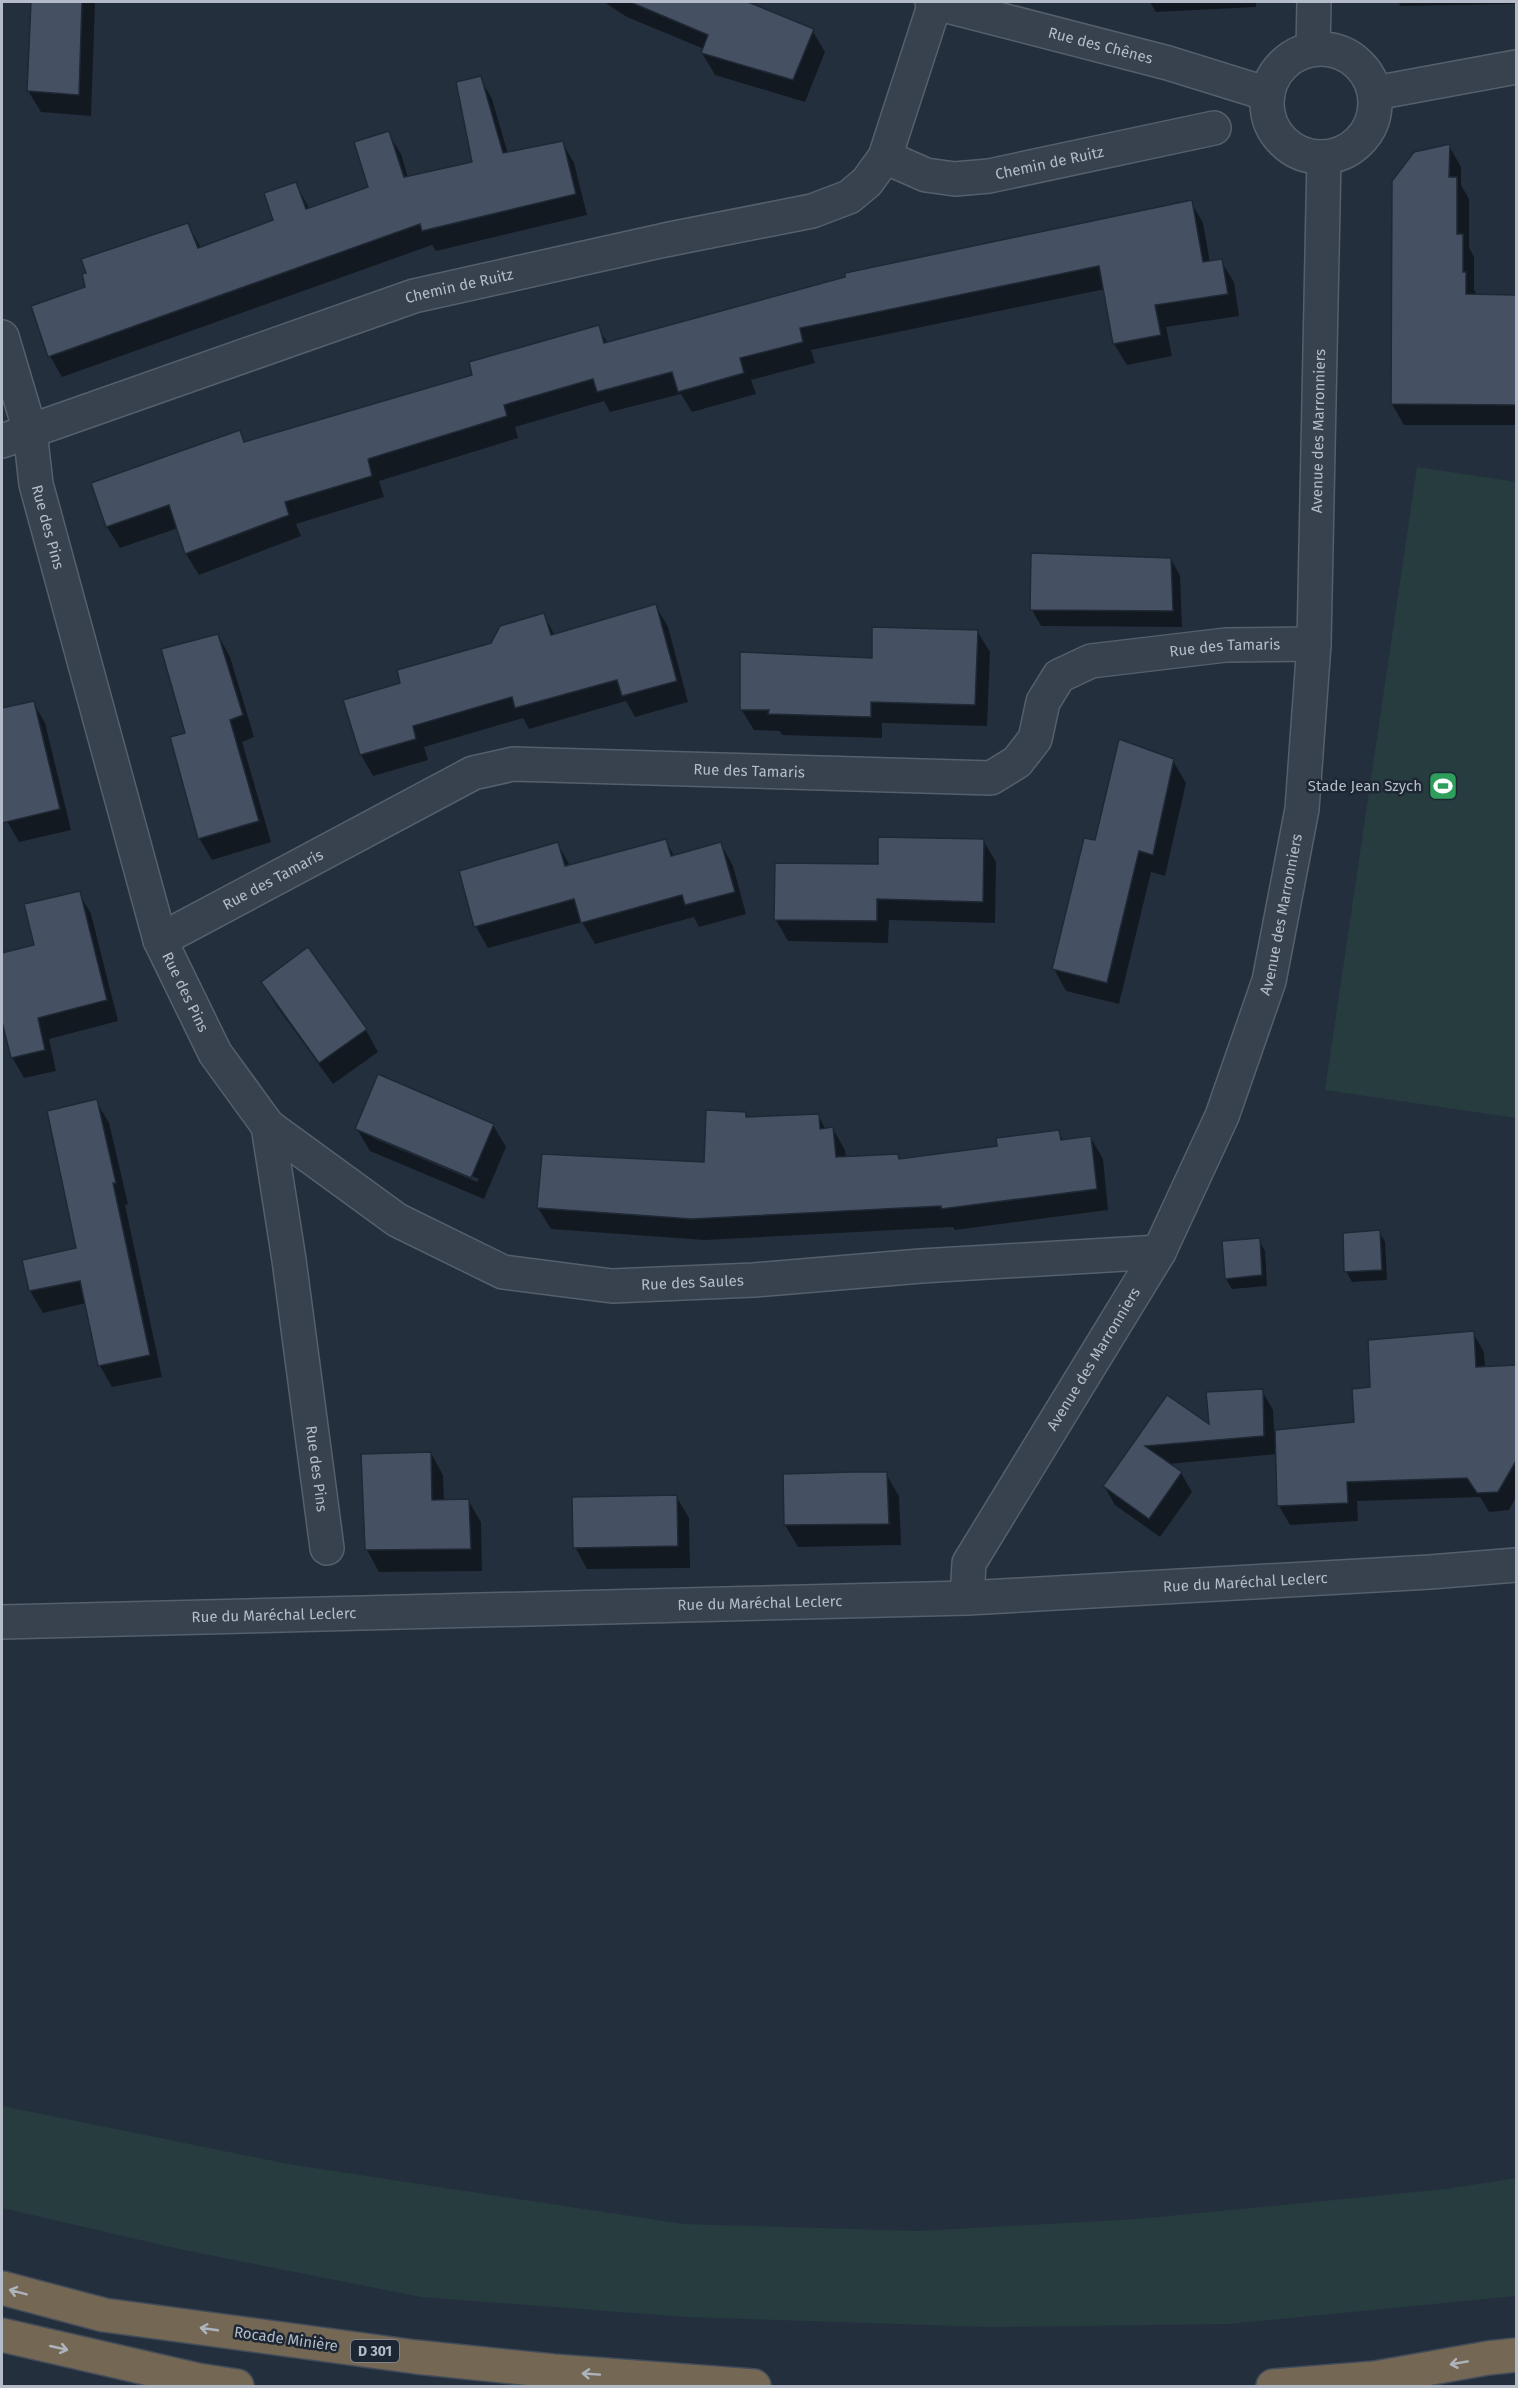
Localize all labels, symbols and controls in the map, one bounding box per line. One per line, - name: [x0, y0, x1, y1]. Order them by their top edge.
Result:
- street label: Rue des Chênes: [1046, 23, 1155, 68]
- street label: Chemin de Ruitz: [994, 143, 1106, 183]
- street label: Chemin de Ruitz: [403, 265, 515, 307]
- street label: Avenue des Marronniers: [1308, 349, 1329, 513]
- street label: Rue des Pins: [28, 483, 68, 571]
- street label: Rue des Tamaris: [1168, 635, 1280, 661]
- street label: Rue des Tamaris: [693, 760, 805, 782]
- sports icon: Stade Jean Szych: [1427, 770, 1459, 802]
- place label: Stade Jean Szych: [1308, 777, 1422, 795]
- street label: Avenue des Marronniers: [1256, 832, 1306, 998]
- street label: Rue des Tamaris: [220, 846, 326, 914]
- street label: Rue des Pins: [158, 949, 213, 1035]
- street label: Rue des Saules: [641, 1271, 744, 1294]
- street label: Avenue des Marronniers: [1043, 1284, 1144, 1434]
- street label: Rue des Pins: [302, 1424, 331, 1513]
- street label: Rue du Maréchal Leclerc: [1162, 1569, 1328, 1596]
- street label: Rue du Maréchal Leclerc: [677, 1592, 842, 1614]
- street label: Rue du Maréchal Leclerc: [191, 1604, 357, 1626]
- one-way arrow: [9, 2286, 28, 2297]
- street label: Rocade Minière: [233, 2323, 339, 2355]
- one-way arrow: [200, 2324, 220, 2335]
- road number: D 301: [351, 2340, 399, 2362]
- one-way arrow: [49, 2342, 68, 2354]
- one-way arrow: [1449, 2358, 1469, 2369]
- one-way arrow: [581, 2368, 601, 2379]

